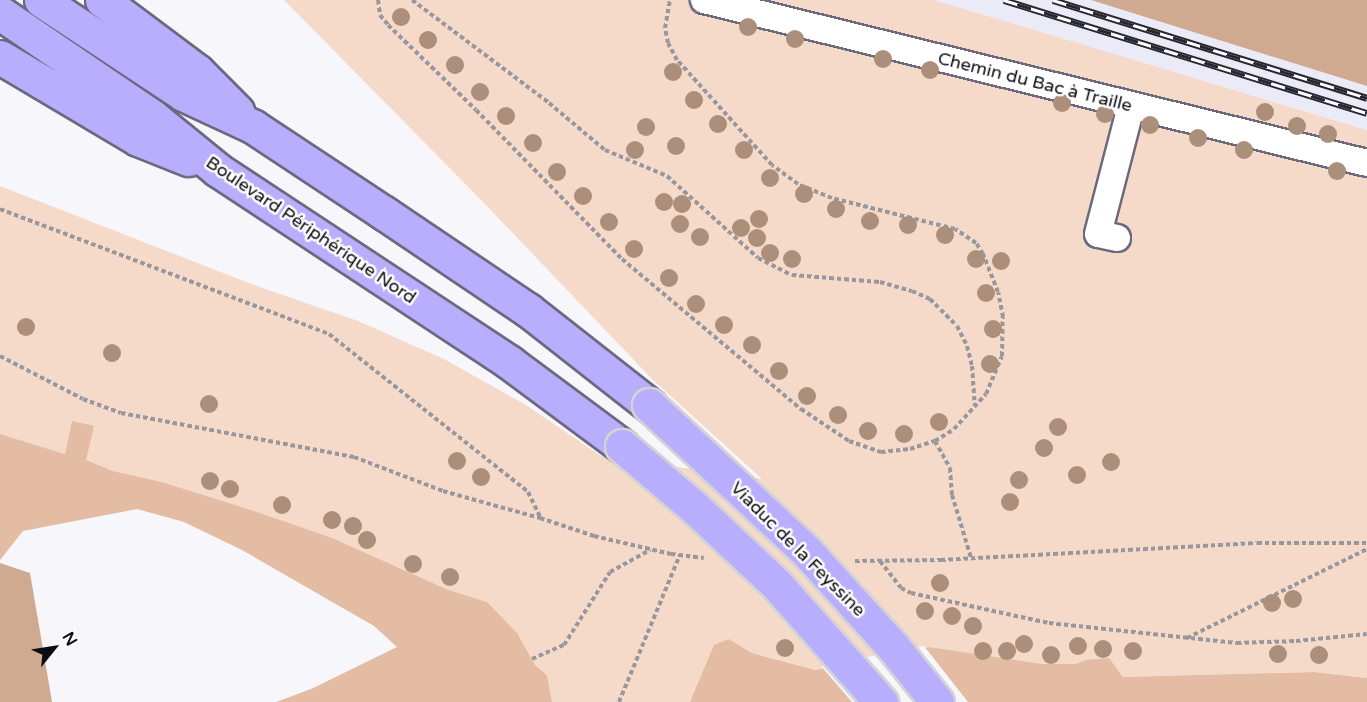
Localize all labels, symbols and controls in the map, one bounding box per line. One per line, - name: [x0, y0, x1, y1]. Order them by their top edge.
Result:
- street label: Chemin du Bac à Traille: [936, 47, 1134, 117]
- street label: Boulevard Périphérique Nord: [202, 152, 420, 308]
- street label: Viaduc de la Feyssine: [726, 477, 870, 621]
- north arrow: [24, 618, 84, 678]
- text: N: [58, 628, 81, 650]

